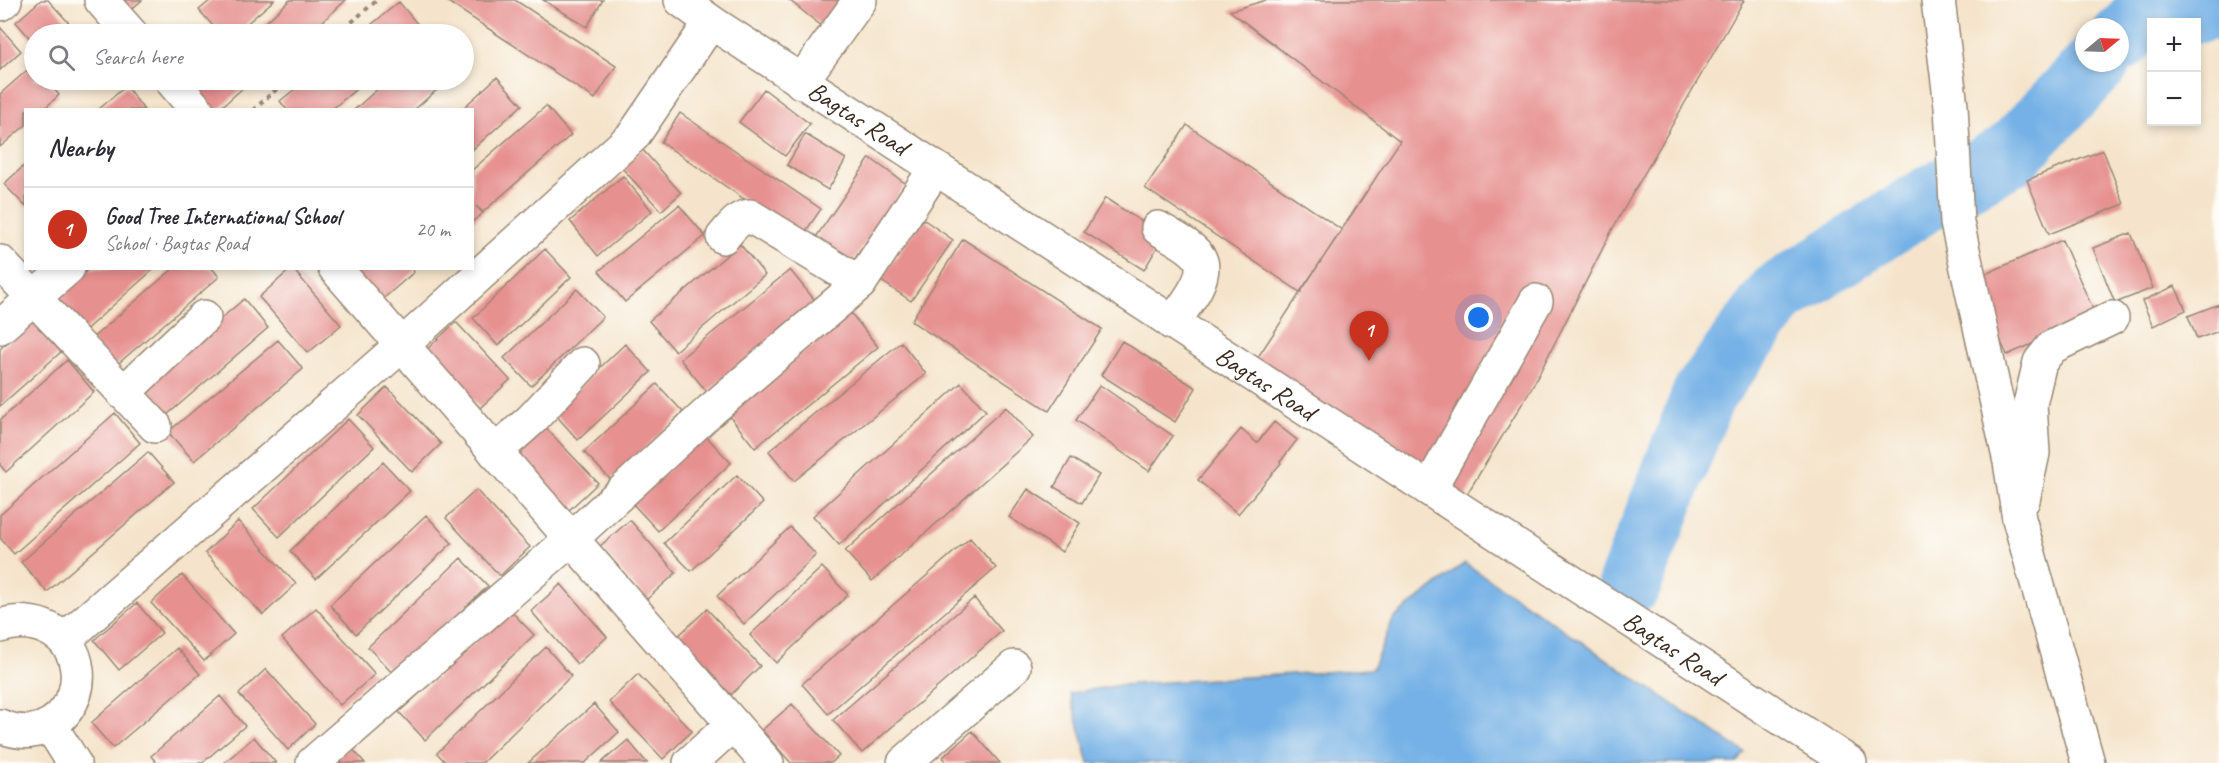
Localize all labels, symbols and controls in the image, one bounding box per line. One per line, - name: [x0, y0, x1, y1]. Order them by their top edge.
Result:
- north arrow: [2075, 18, 2129, 72]
- map controls: [2147, 18, 2201, 126]
- button: +: [2147, 18, 2201, 72]
- search box: [24, 24, 474, 90]
- icon: search: [45, 41, 78, 74]
- text: Search here: [93, 43, 183, 71]
- button: −: [2147, 72, 2201, 126]
- street label: Bagtas Road: [802, 73, 918, 165]
- text: Nearby: [48, 131, 113, 164]
- text: Good Tree International School: [105, 203, 341, 231]
- text: 1: [63, 217, 72, 242]
- text: 20 m: [416, 217, 450, 242]
- text: School · Bagtas Road: [105, 231, 248, 256]
- your location: [1464, 303, 1493, 332]
- pin: 1: [1350, 312, 1388, 361]
- street label: Bagtas Road: [1209, 338, 1325, 430]
- street label: Bagtas Road: [1617, 603, 1733, 695]

